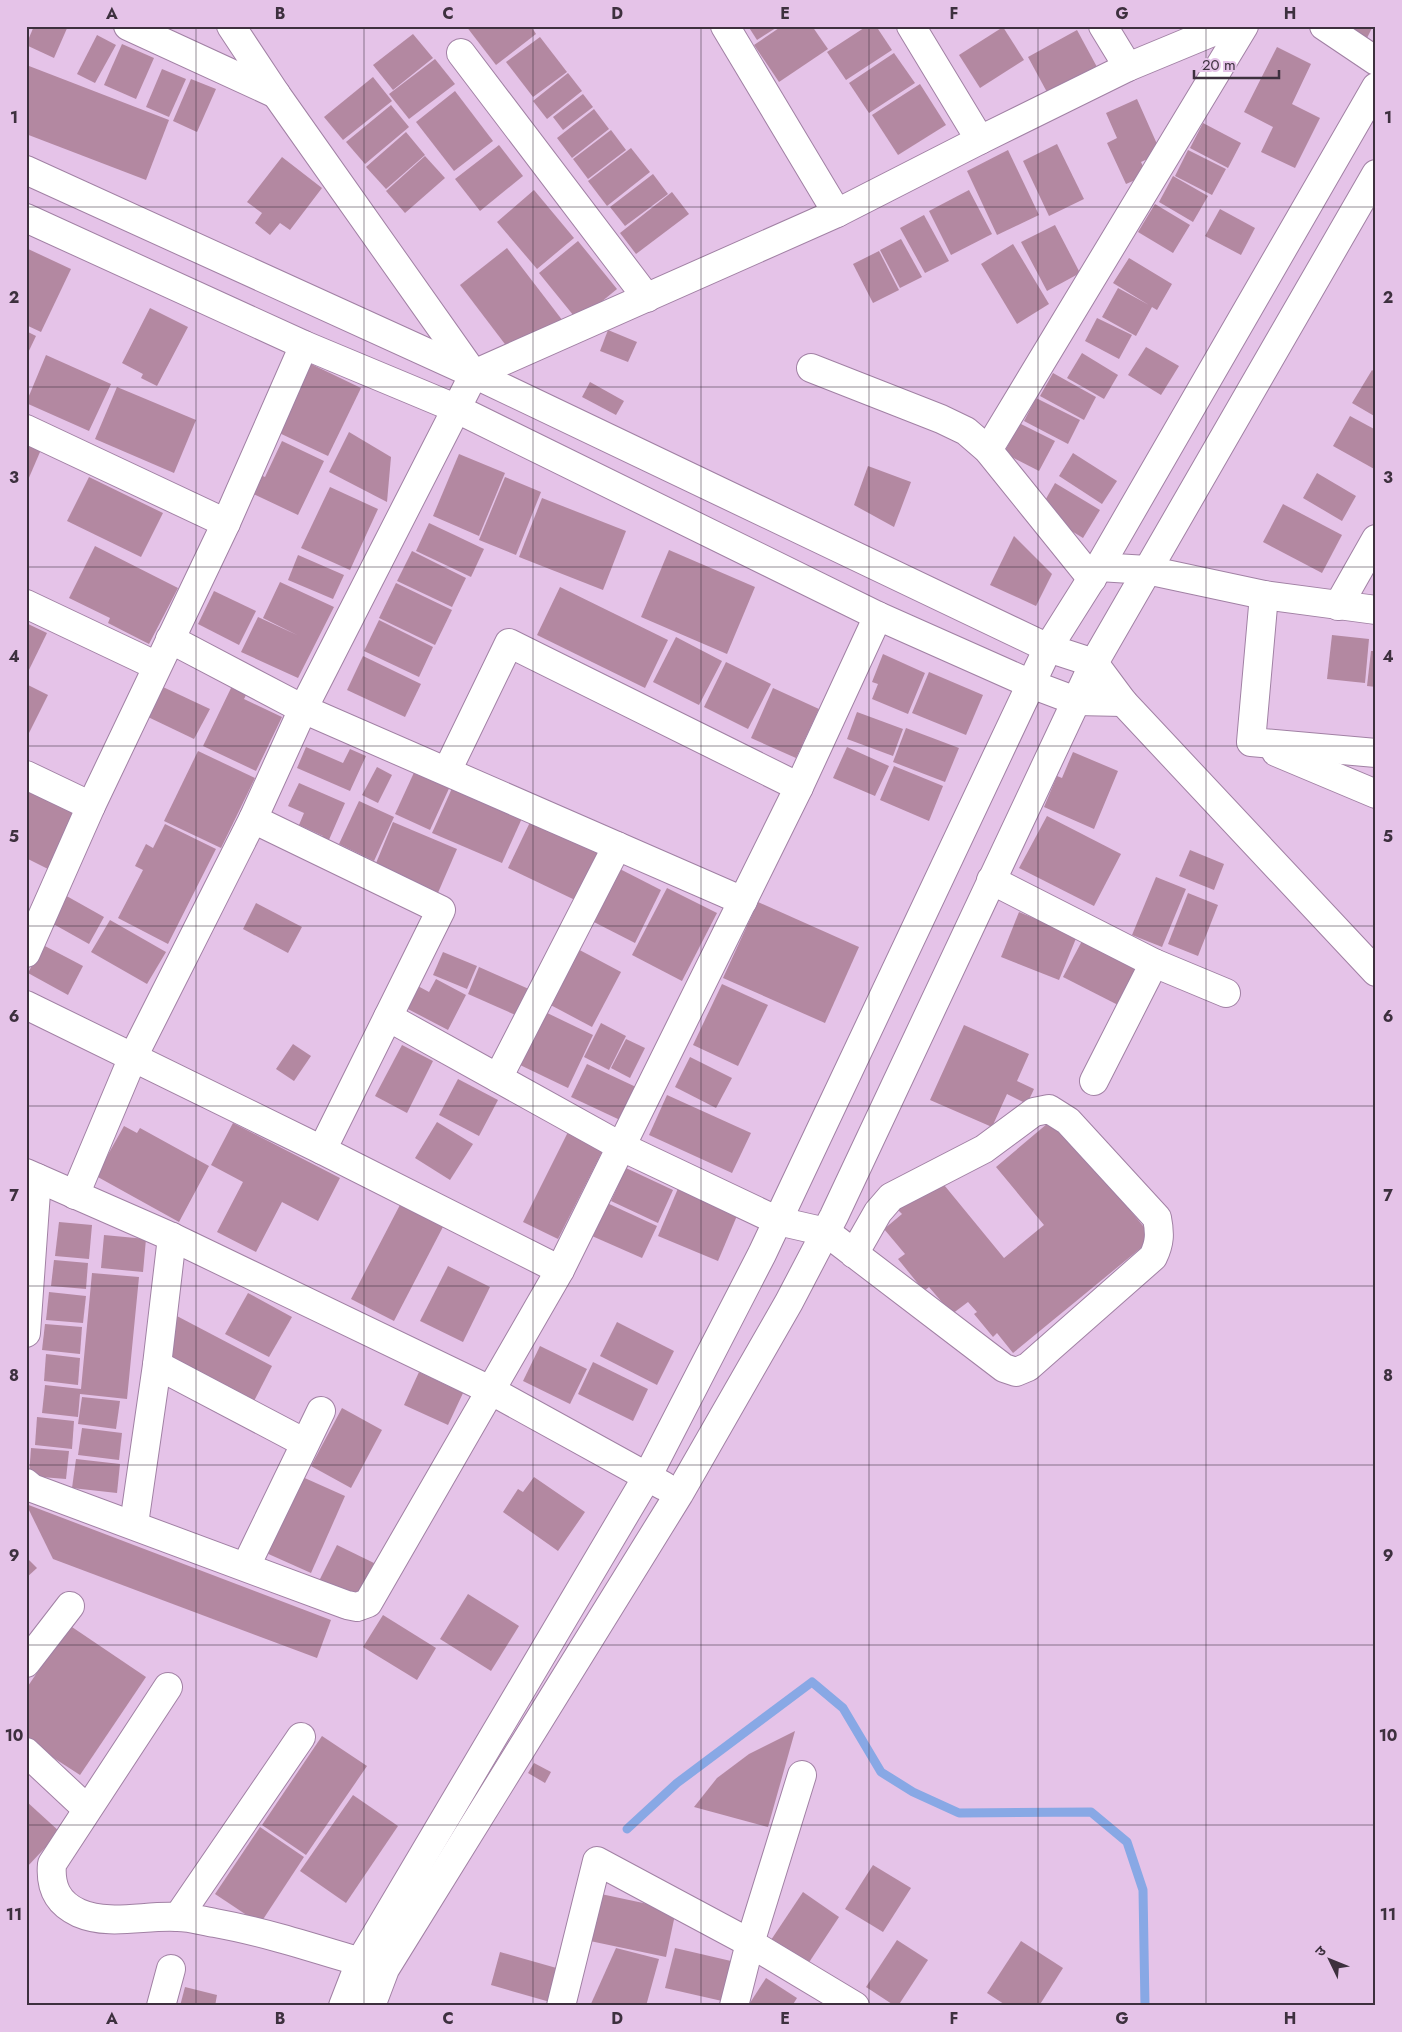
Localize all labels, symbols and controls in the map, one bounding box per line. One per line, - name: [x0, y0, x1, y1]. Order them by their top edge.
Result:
- text: A: [105, 2, 118, 25]
- text: B: [275, 2, 285, 25]
- text: C: [442, 2, 454, 25]
- text: D: [611, 2, 623, 25]
- text: E: [780, 2, 790, 25]
- text: F: [950, 2, 958, 25]
- text: G: [1115, 2, 1129, 25]
- text: H: [1284, 2, 1296, 25]
- scale bar: [1194, 48, 1280, 80]
- text: 20 m: [1202, 54, 1236, 76]
- text: 1: [10, 106, 18, 129]
- text: 1: [1384, 106, 1392, 129]
- text: 2: [9, 286, 19, 309]
- text: 2: [1383, 286, 1393, 309]
- text: 3: [9, 466, 19, 489]
- text: 3: [1383, 466, 1393, 489]
- text: 4: [8, 645, 20, 668]
- text: 4: [1382, 645, 1394, 668]
- text: 5: [9, 825, 19, 848]
- text: 5: [1383, 825, 1393, 848]
- text: 6: [9, 1005, 19, 1028]
- text: 6: [1383, 1005, 1393, 1028]
- text: 7: [9, 1184, 19, 1207]
- text: 7: [1383, 1184, 1393, 1207]
- text: 8: [9, 1364, 19, 1387]
- text: 8: [1383, 1364, 1393, 1387]
- text: 9: [9, 1544, 19, 1567]
- text: 9: [1383, 1544, 1393, 1567]
- text: 10: [5, 1724, 23, 1747]
- text: 10: [1379, 1724, 1397, 1747]
- text: 11: [6, 1903, 22, 1926]
- text: 11: [1380, 1903, 1396, 1926]
- north arrow: [1304, 1934, 1354, 1984]
- text: उ: [1310, 1941, 1331, 1961]
- text: A: [105, 2007, 118, 2030]
- text: B: [275, 2007, 285, 2030]
- text: C: [442, 2007, 454, 2030]
- text: D: [611, 2007, 623, 2030]
- text: E: [780, 2007, 790, 2030]
- text: F: [950, 2007, 958, 2030]
- text: G: [1115, 2007, 1129, 2030]
- text: H: [1284, 2007, 1296, 2030]

